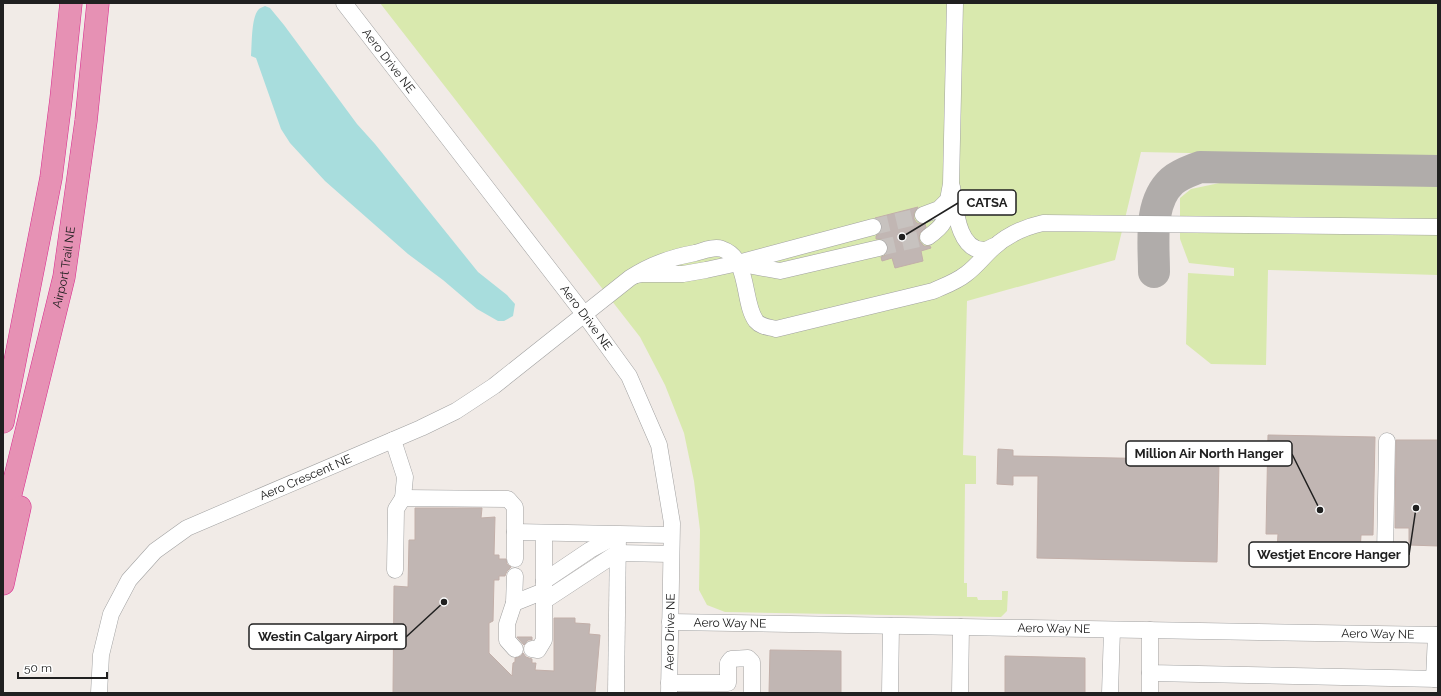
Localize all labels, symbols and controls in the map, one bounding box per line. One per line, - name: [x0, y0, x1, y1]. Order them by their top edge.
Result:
- street label: Aero Drive NE: [359, 26, 418, 96]
- callout: CATSA: [958, 190, 1016, 215]
- text: CATSA: [966, 195, 1008, 210]
- street label: Airport Trail NE: [50, 226, 78, 309]
- street label: Aero Drive NE: [557, 282, 615, 353]
- callout: Million Air North Hanger: [1126, 441, 1292, 466]
- text: Million Air North Hanger: [1134, 446, 1284, 461]
- street label: Aero Crescent NE: [258, 452, 354, 503]
- callout: Westjet Encore Hanger: [1249, 542, 1409, 567]
- text: Westjet Encore Hanger: [1257, 547, 1401, 562]
- street label: Aero Drive NE: [662, 593, 678, 671]
- street label: Aero Way NE: [693, 615, 767, 631]
- street label: Aero Way NE: [1017, 621, 1091, 636]
- callout: Westin Calgary Airport: [249, 624, 406, 649]
- street label: Aero Way NE: [1341, 626, 1414, 642]
- text: Westin Calgary Airport: [258, 629, 398, 644]
- scale bar: [18, 654, 107, 680]
- text: 50 m: [24, 661, 52, 675]

